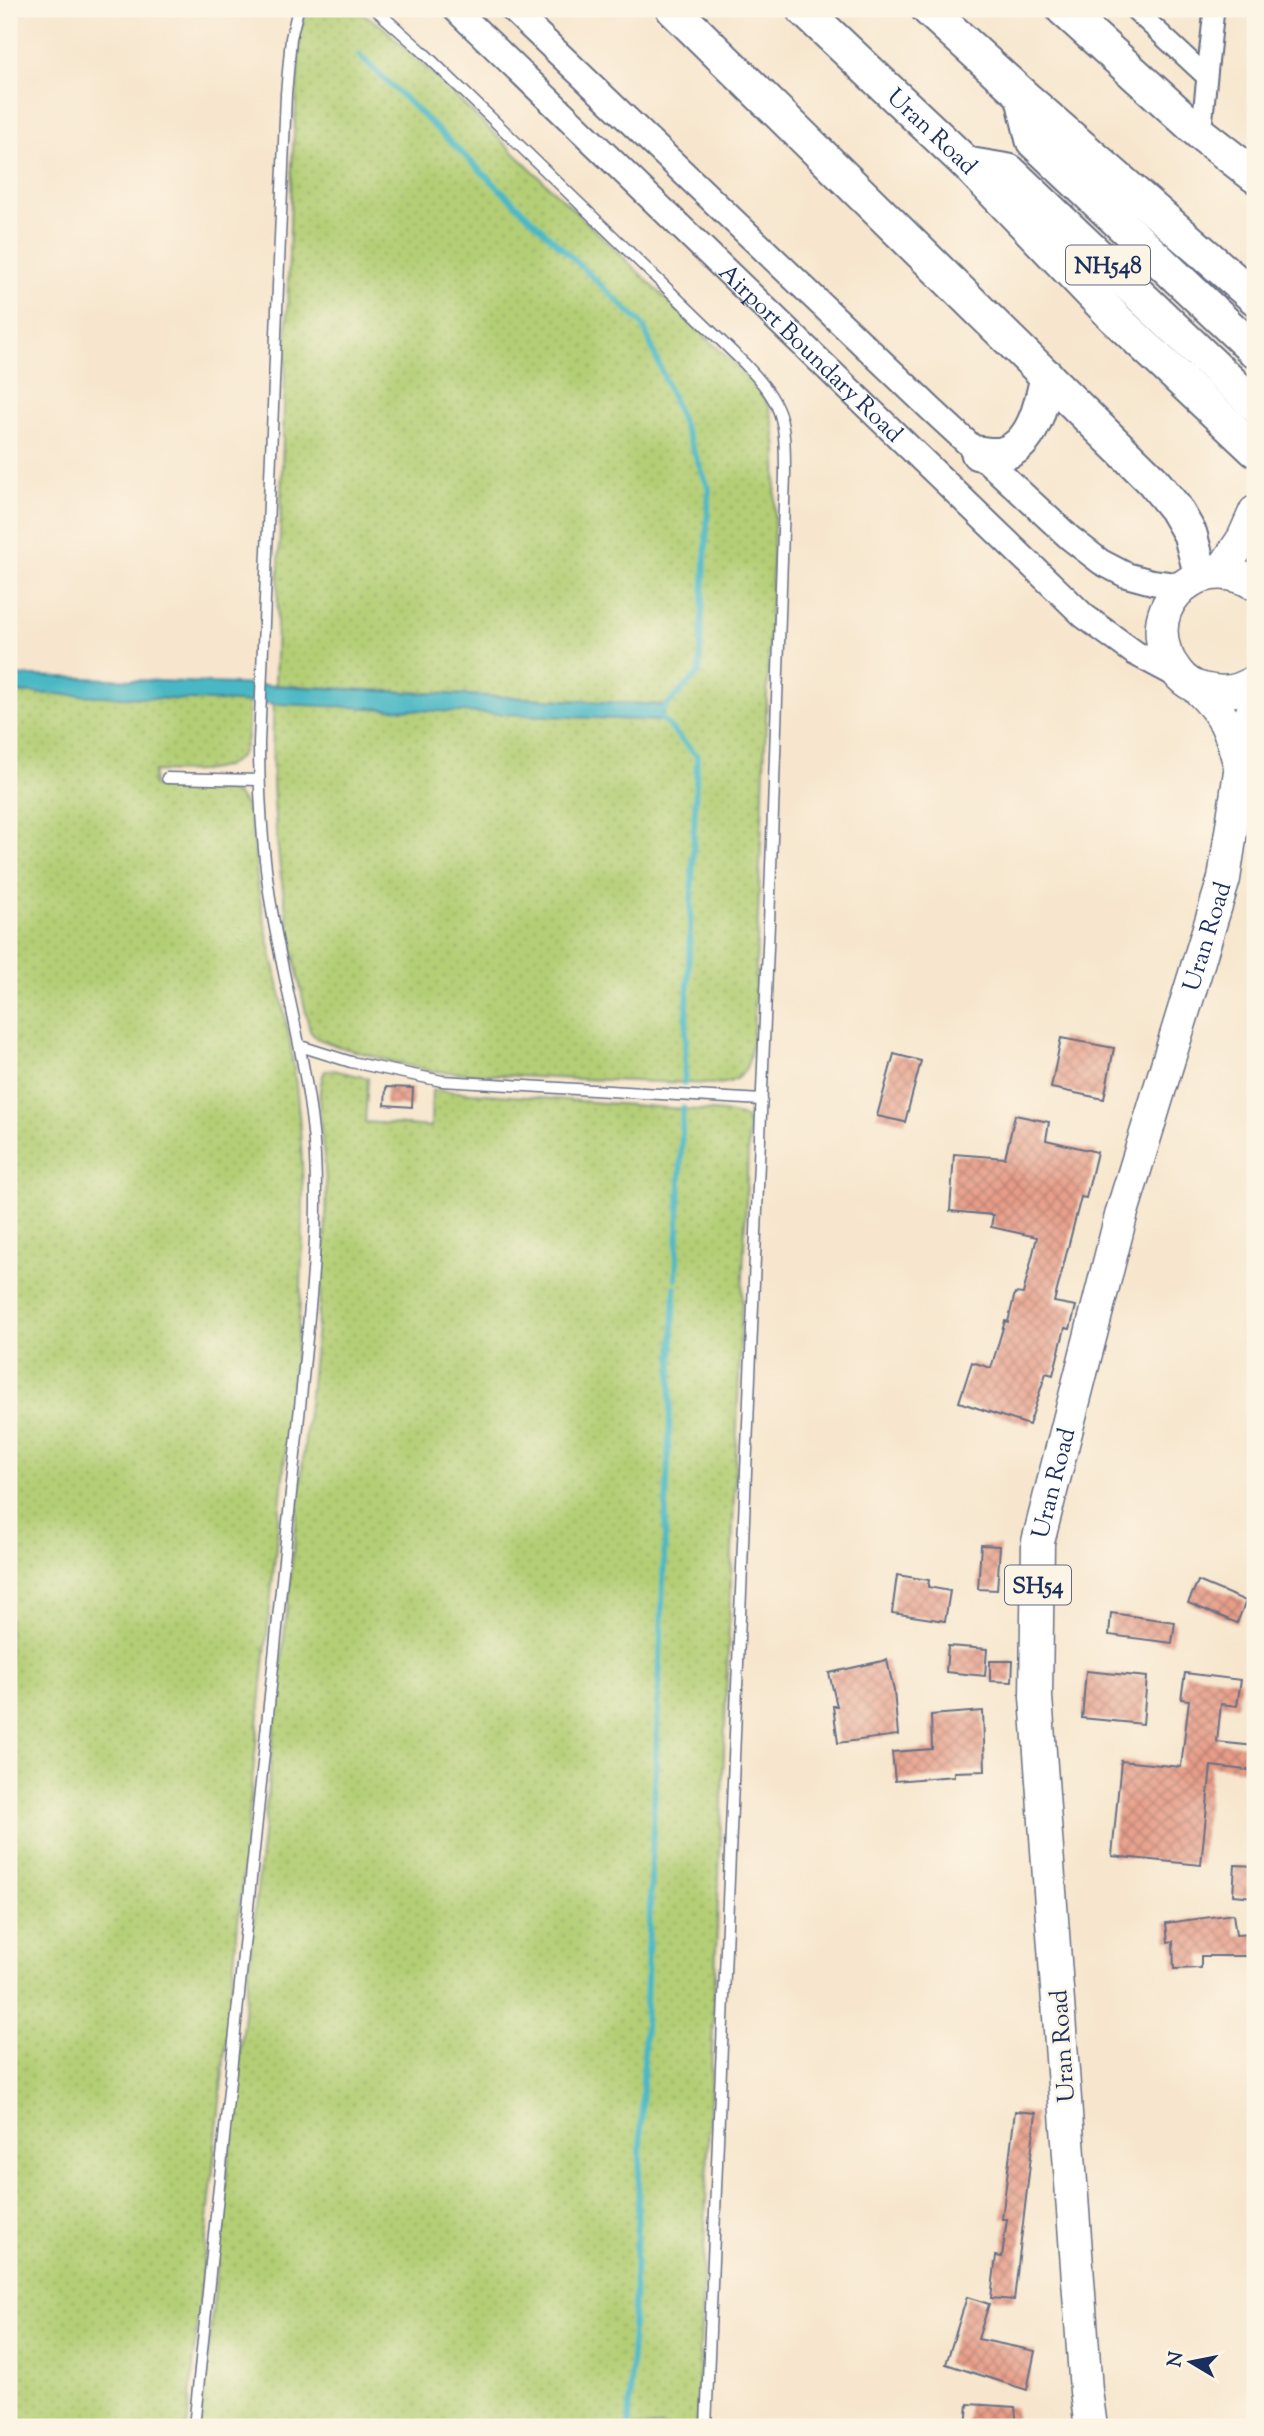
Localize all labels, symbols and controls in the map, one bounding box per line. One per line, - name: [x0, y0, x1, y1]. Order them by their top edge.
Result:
- street label: Uran Road: [878, 82, 984, 184]
- road number: NH548: [1066, 246, 1150, 284]
- street label: Airport Boundary Road: [710, 257, 910, 452]
- street label: Uran Road: [1176, 878, 1241, 996]
- street label: Uran Road: [1025, 1424, 1085, 1542]
- road number: SH54: [1005, 1566, 1071, 1604]
- street label: Uran Road: [1043, 1988, 1085, 2103]
- north arrow: [1156, 2328, 1226, 2398]
- text: N: [1162, 2350, 1191, 2369]

